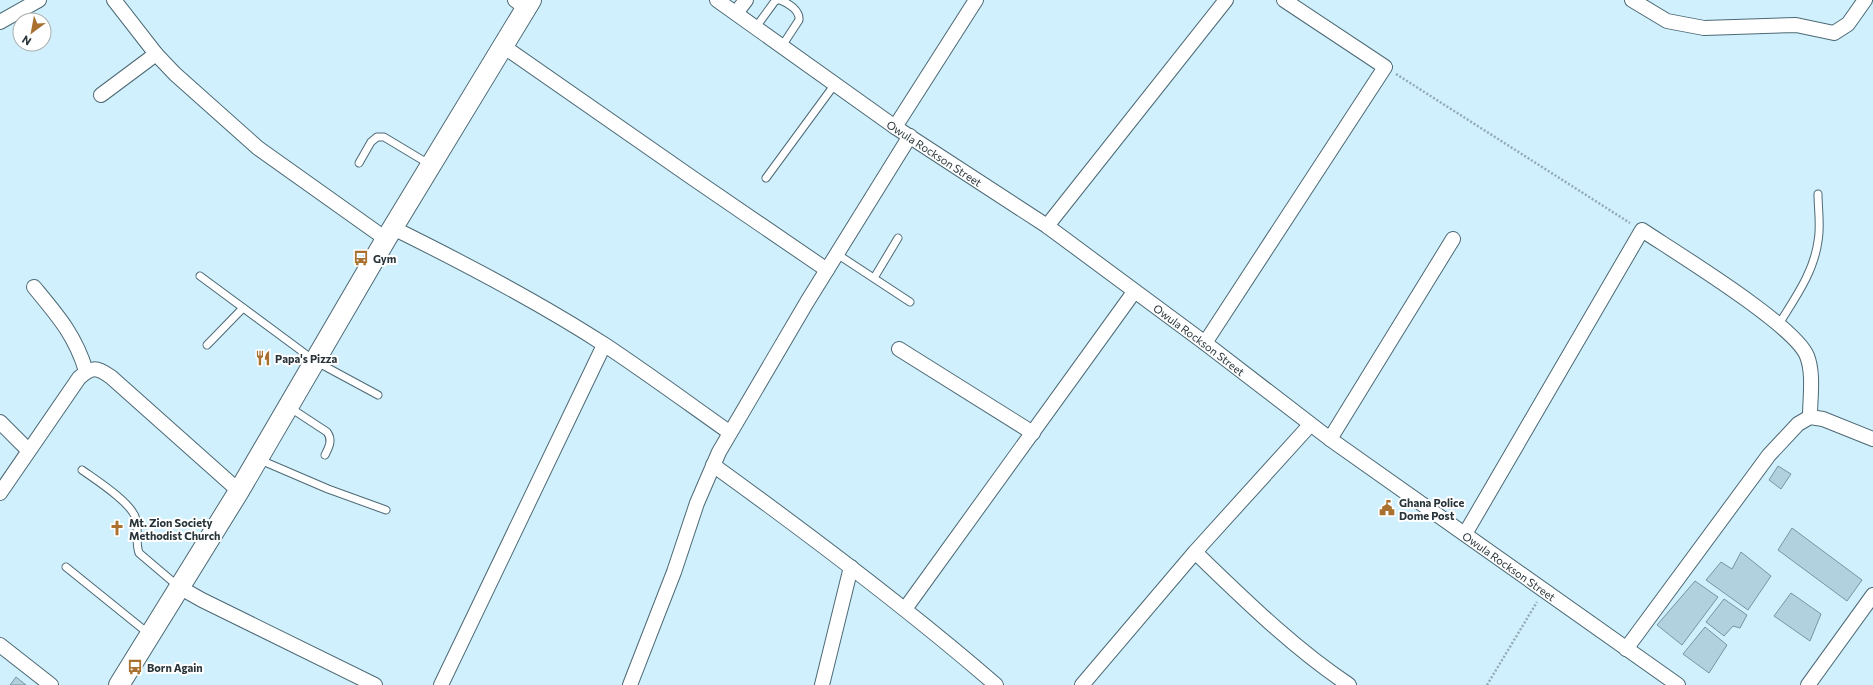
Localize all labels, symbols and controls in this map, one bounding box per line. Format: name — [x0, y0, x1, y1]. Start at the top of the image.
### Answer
north arrow — [12, 12, 52, 52]
text: N — [19, 33, 33, 49]
street label: Owula Rockson Street — [885, 117, 985, 189]
bus stop icon: Gym — [352, 249, 370, 267]
place label: Gym — [373, 252, 397, 265]
street label: Owula Rockson Street — [1151, 301, 1248, 378]
restaurant icon: Papa's Pizza — [254, 349, 272, 367]
place label: Papa's Pizza — [275, 352, 338, 365]
place label: Ghana Police Dome Post — [1399, 496, 1464, 522]
public building icon: Ghana Police Dome Post — [1378, 499, 1396, 517]
place label: Mt. Zion Society Methodist Church — [129, 516, 220, 542]
church icon: Mt. Zion Society Methodist Church — [108, 519, 126, 537]
street label: Owula Rockson Street — [1460, 529, 1559, 603]
bus stop icon: Born Again — [126, 658, 144, 676]
place label: Born Again — [147, 661, 203, 674]

